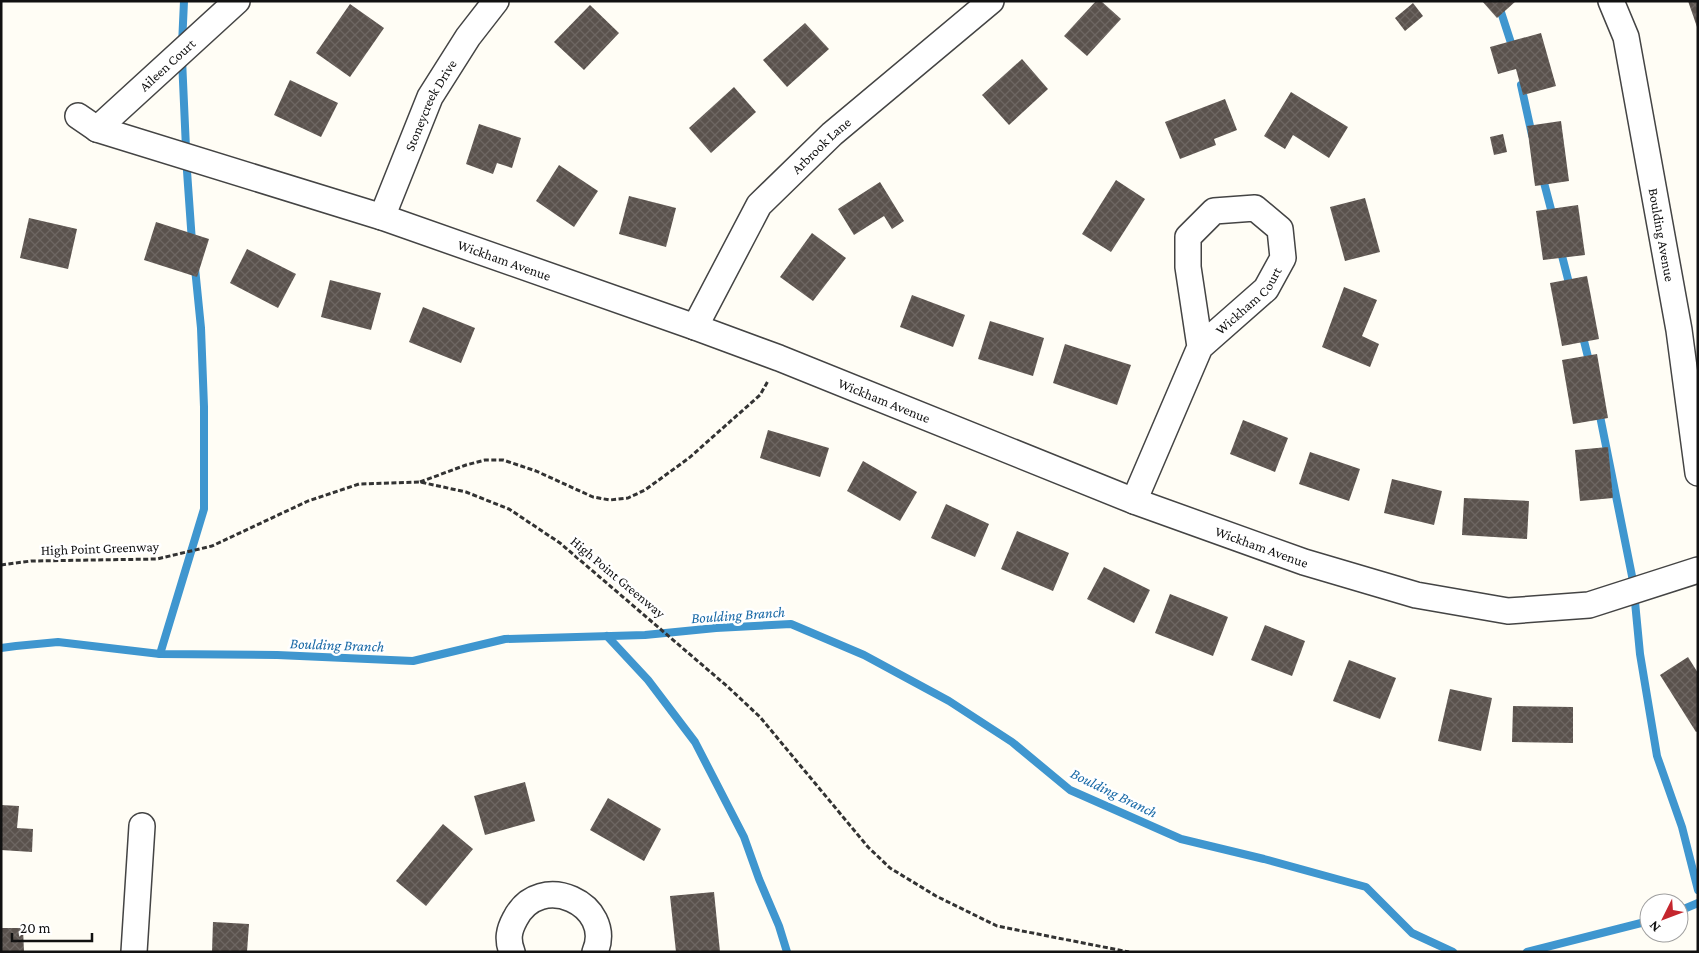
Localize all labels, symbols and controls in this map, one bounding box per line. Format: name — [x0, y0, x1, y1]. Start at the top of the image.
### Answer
street label: Aileen Court — [136, 35, 199, 94]
street label: Stoneycreek Drive — [401, 56, 460, 153]
street label: Arbrook Lane — [788, 114, 854, 177]
street label: Boulding Avenue — [1645, 187, 1678, 283]
street label: Wickham Avenue — [456, 236, 553, 284]
street label: Wickham Court — [1212, 264, 1285, 338]
street label: Wickham Avenue — [836, 375, 933, 426]
street label: Wickham Avenue — [1213, 523, 1310, 571]
street label: High Point Greenway — [568, 533, 669, 621]
street label: High Point Greenway — [41, 538, 160, 558]
water label: Boulding Branch — [690, 604, 786, 627]
water label: Boulding Branch — [290, 635, 384, 656]
water label: Boulding Branch — [1068, 765, 1160, 822]
north arrow — [1639, 893, 1689, 943]
scale bar — [12, 910, 92, 942]
text: N — [1645, 917, 1663, 936]
text: 20 m — [20, 920, 51, 936]

